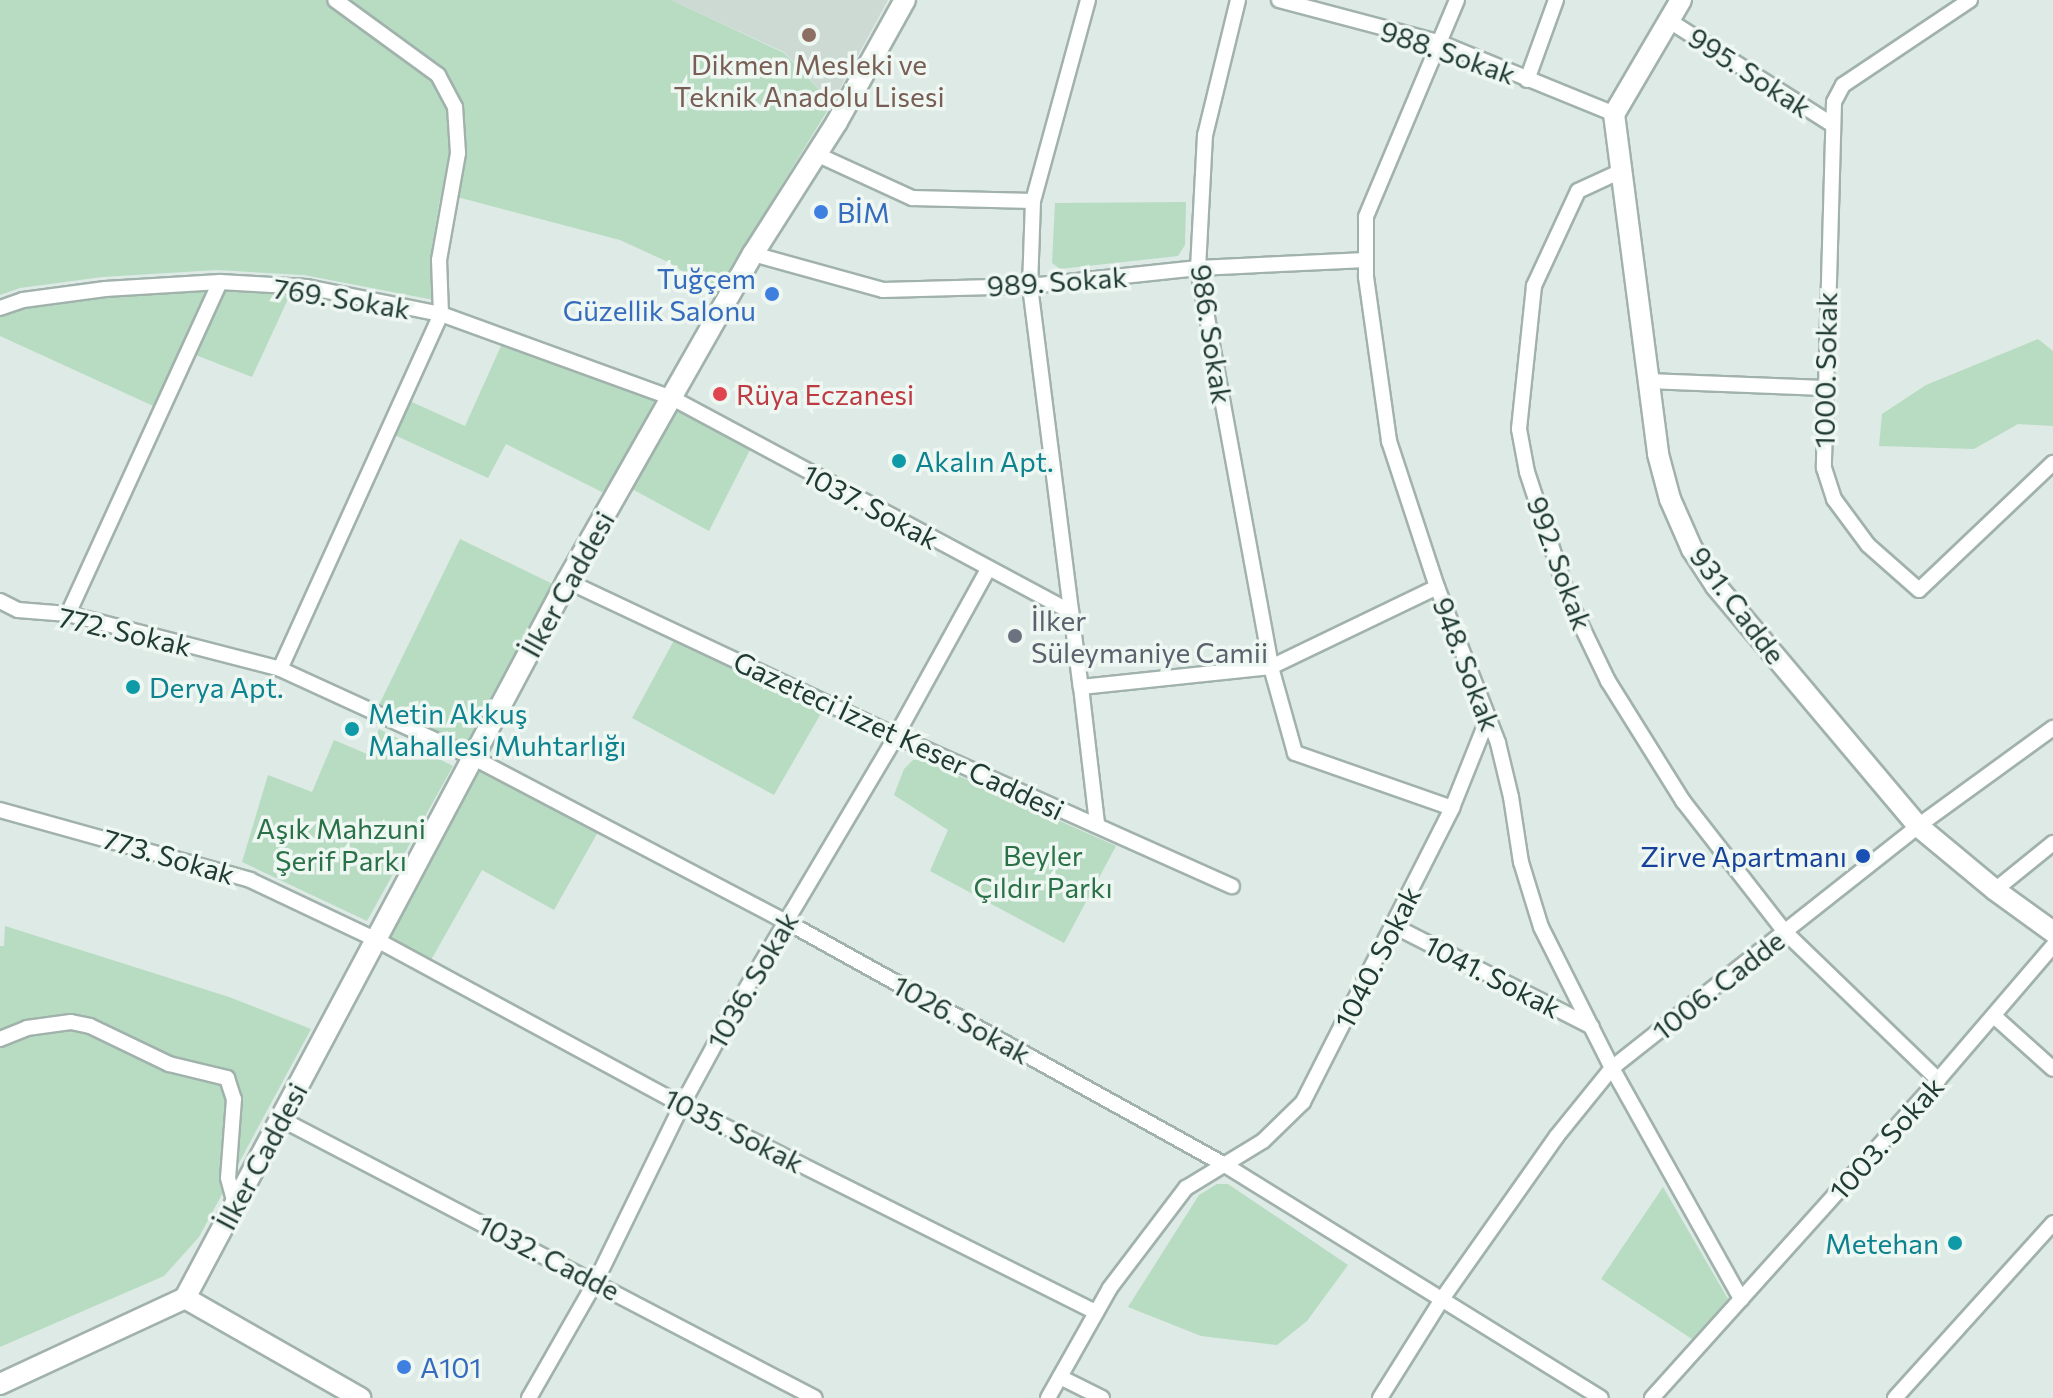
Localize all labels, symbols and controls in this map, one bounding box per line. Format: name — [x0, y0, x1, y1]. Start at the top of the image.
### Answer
street label: 988. Sokak — [1376, 13, 1520, 91]
street label: 995. Sokak — [1682, 20, 1818, 124]
marker: Dikmen Mesleki ve Teknik Anadolu Lisesi — [800, 26, 818, 44]
place label: Dikmen Mesleki ve Teknik Anadolu Lisesi — [673, 47, 945, 113]
place label: BİM — [837, 195, 890, 229]
marker: BİM — [812, 203, 830, 221]
street label: 989. Sokak — [986, 259, 1128, 303]
place label: Tuğçem Güzellik Salonu — [563, 261, 756, 327]
street label: 986. Sokak — [1184, 262, 1240, 406]
street label: 769. Sokak — [271, 271, 413, 325]
marker: Tuğçem Güzellik Salonu — [763, 285, 781, 303]
street label: 1000. Sokak — [1807, 292, 1843, 448]
place label: Rüya Eczanesi — [736, 377, 914, 411]
marker: Rüya Eczanesi — [711, 385, 729, 403]
place label: Akalın Apt. — [915, 444, 1054, 478]
marker: Akalın Apt. — [890, 452, 908, 470]
street label: 1037. Sokak — [797, 456, 945, 556]
street label: 992. Sokak — [1520, 492, 1600, 634]
street label: İlker Caddesi — [513, 505, 621, 663]
street label: 931. Cadde — [1683, 540, 1793, 670]
street label: 948. Sokak — [1426, 592, 1508, 736]
street label: 772. Sokak — [55, 599, 195, 663]
place label: İlker Süleymaniye Camii — [1031, 603, 1268, 669]
marker: İlker Süleymaniye Camii — [1006, 627, 1024, 645]
street label: Gazeteci İzzet Keser Caddesi — [729, 644, 1069, 826]
place label: Derya Apt. — [149, 670, 284, 704]
marker: Derya Apt. — [124, 678, 142, 696]
place label: Metin Akkuş Mahallesi Muhtarlığı — [368, 696, 627, 762]
marker: Metin Akkuş Mahallesi Muhtarlığı — [343, 720, 361, 738]
park label: Aşık Mahzuni Şerif Parkı — [256, 811, 426, 877]
street label: 773. Sokak — [99, 821, 239, 891]
park label: Beyler Çıldır Parkı — [973, 838, 1113, 904]
place label: Zirve Apartmanı — [1640, 839, 1847, 873]
marker: Zirve Apartmanı — [1854, 847, 1872, 865]
street label: 1040. Sokak — [1327, 880, 1427, 1034]
street label: 1036. Sokak — [699, 905, 805, 1055]
street label: 1006. Cadde — [1645, 923, 1791, 1047]
street label: 1041. Sokak — [1419, 927, 1567, 1025]
street label: 1026. Sokak — [887, 967, 1037, 1071]
street label: 1003. Sokak — [1822, 1070, 1950, 1206]
street label: İlker Caddesi — [208, 1077, 314, 1235]
street label: 1035. Sokak — [659, 1081, 809, 1179]
street label: 1032. Cadde — [473, 1207, 625, 1307]
place label: Metehan — [1825, 1226, 1939, 1260]
marker: Metehan — [1946, 1234, 1964, 1252]
place label: A101 — [420, 1350, 482, 1384]
marker: A101 — [395, 1358, 413, 1376]

